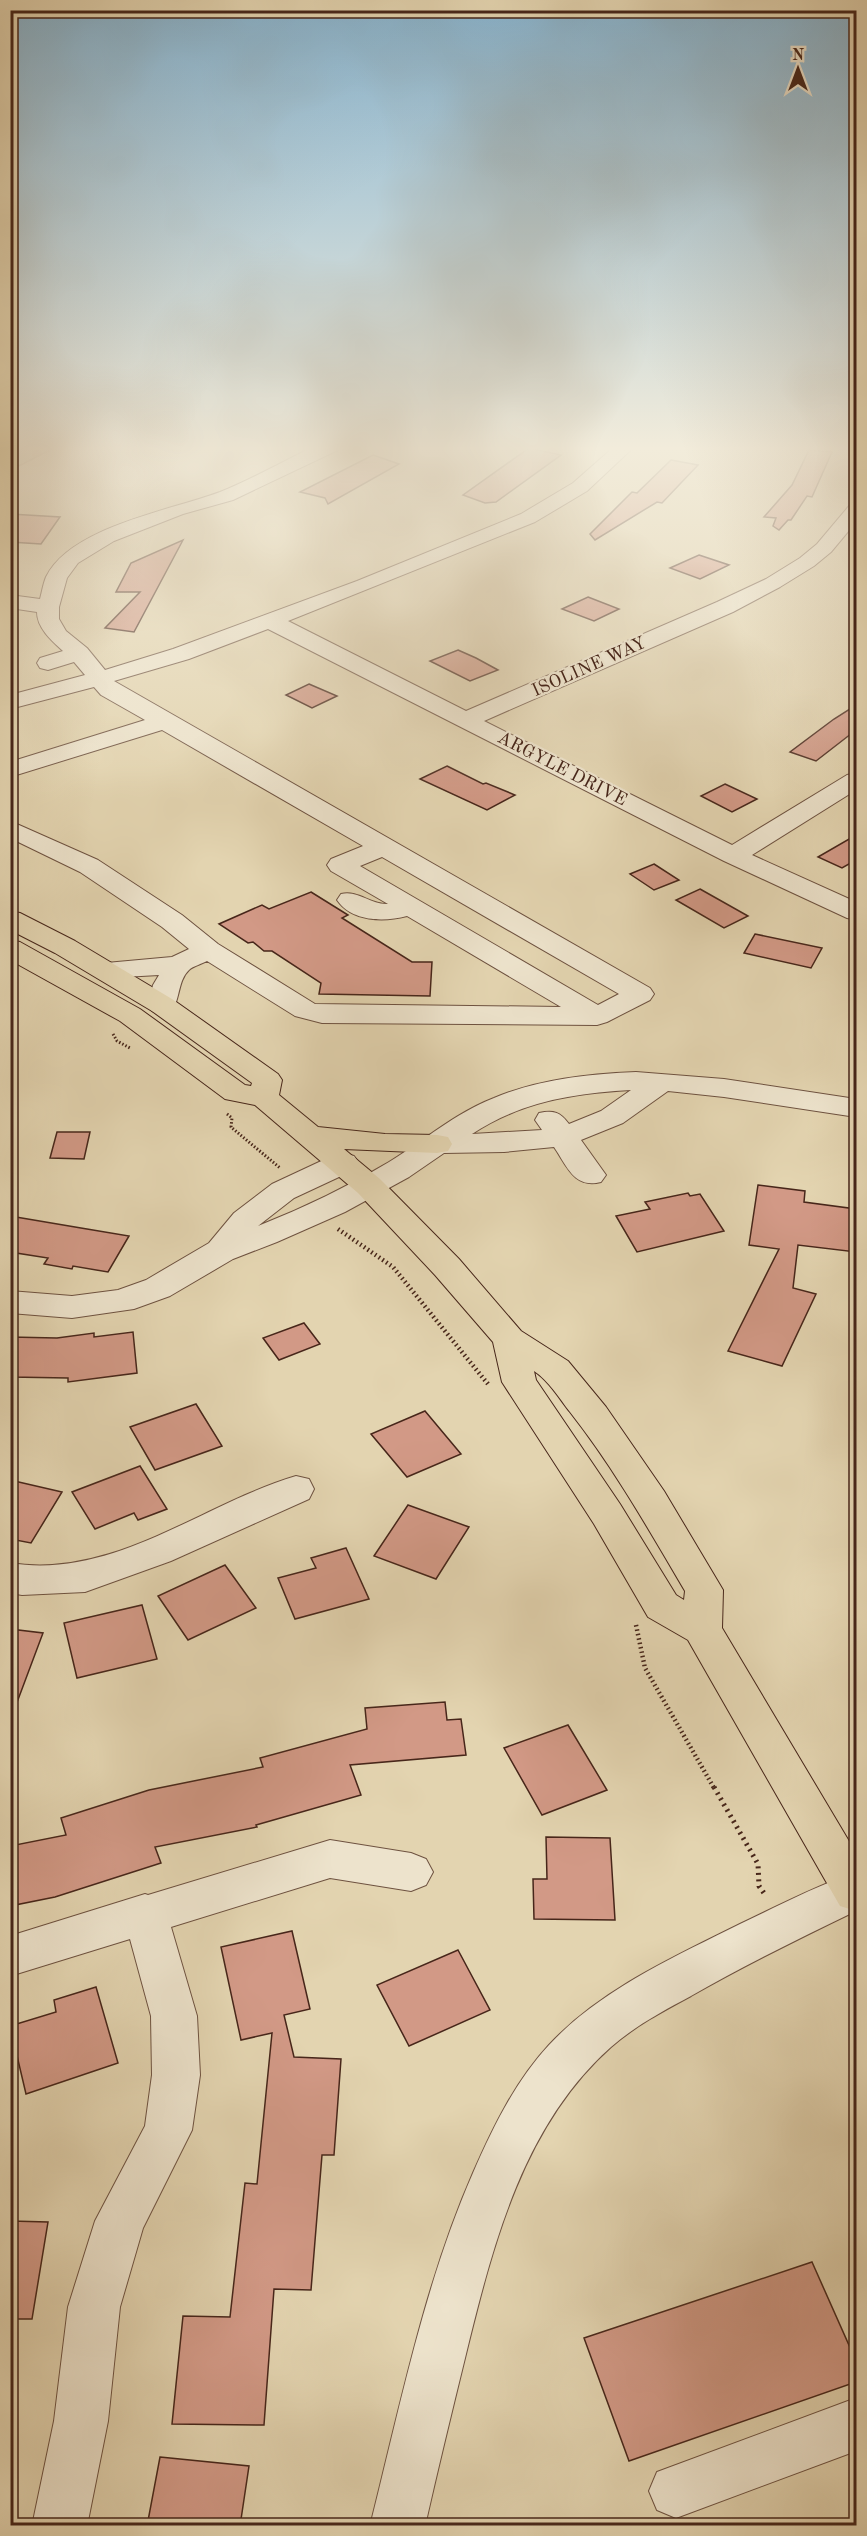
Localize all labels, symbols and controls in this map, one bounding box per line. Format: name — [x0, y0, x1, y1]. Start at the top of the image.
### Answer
north arrow — [768, 39, 828, 99]
text: N — [792, 48, 805, 64]
street label: ISOLINE WAY — [529, 634, 649, 700]
street label: ARGYLE DRIVE — [494, 729, 630, 809]

